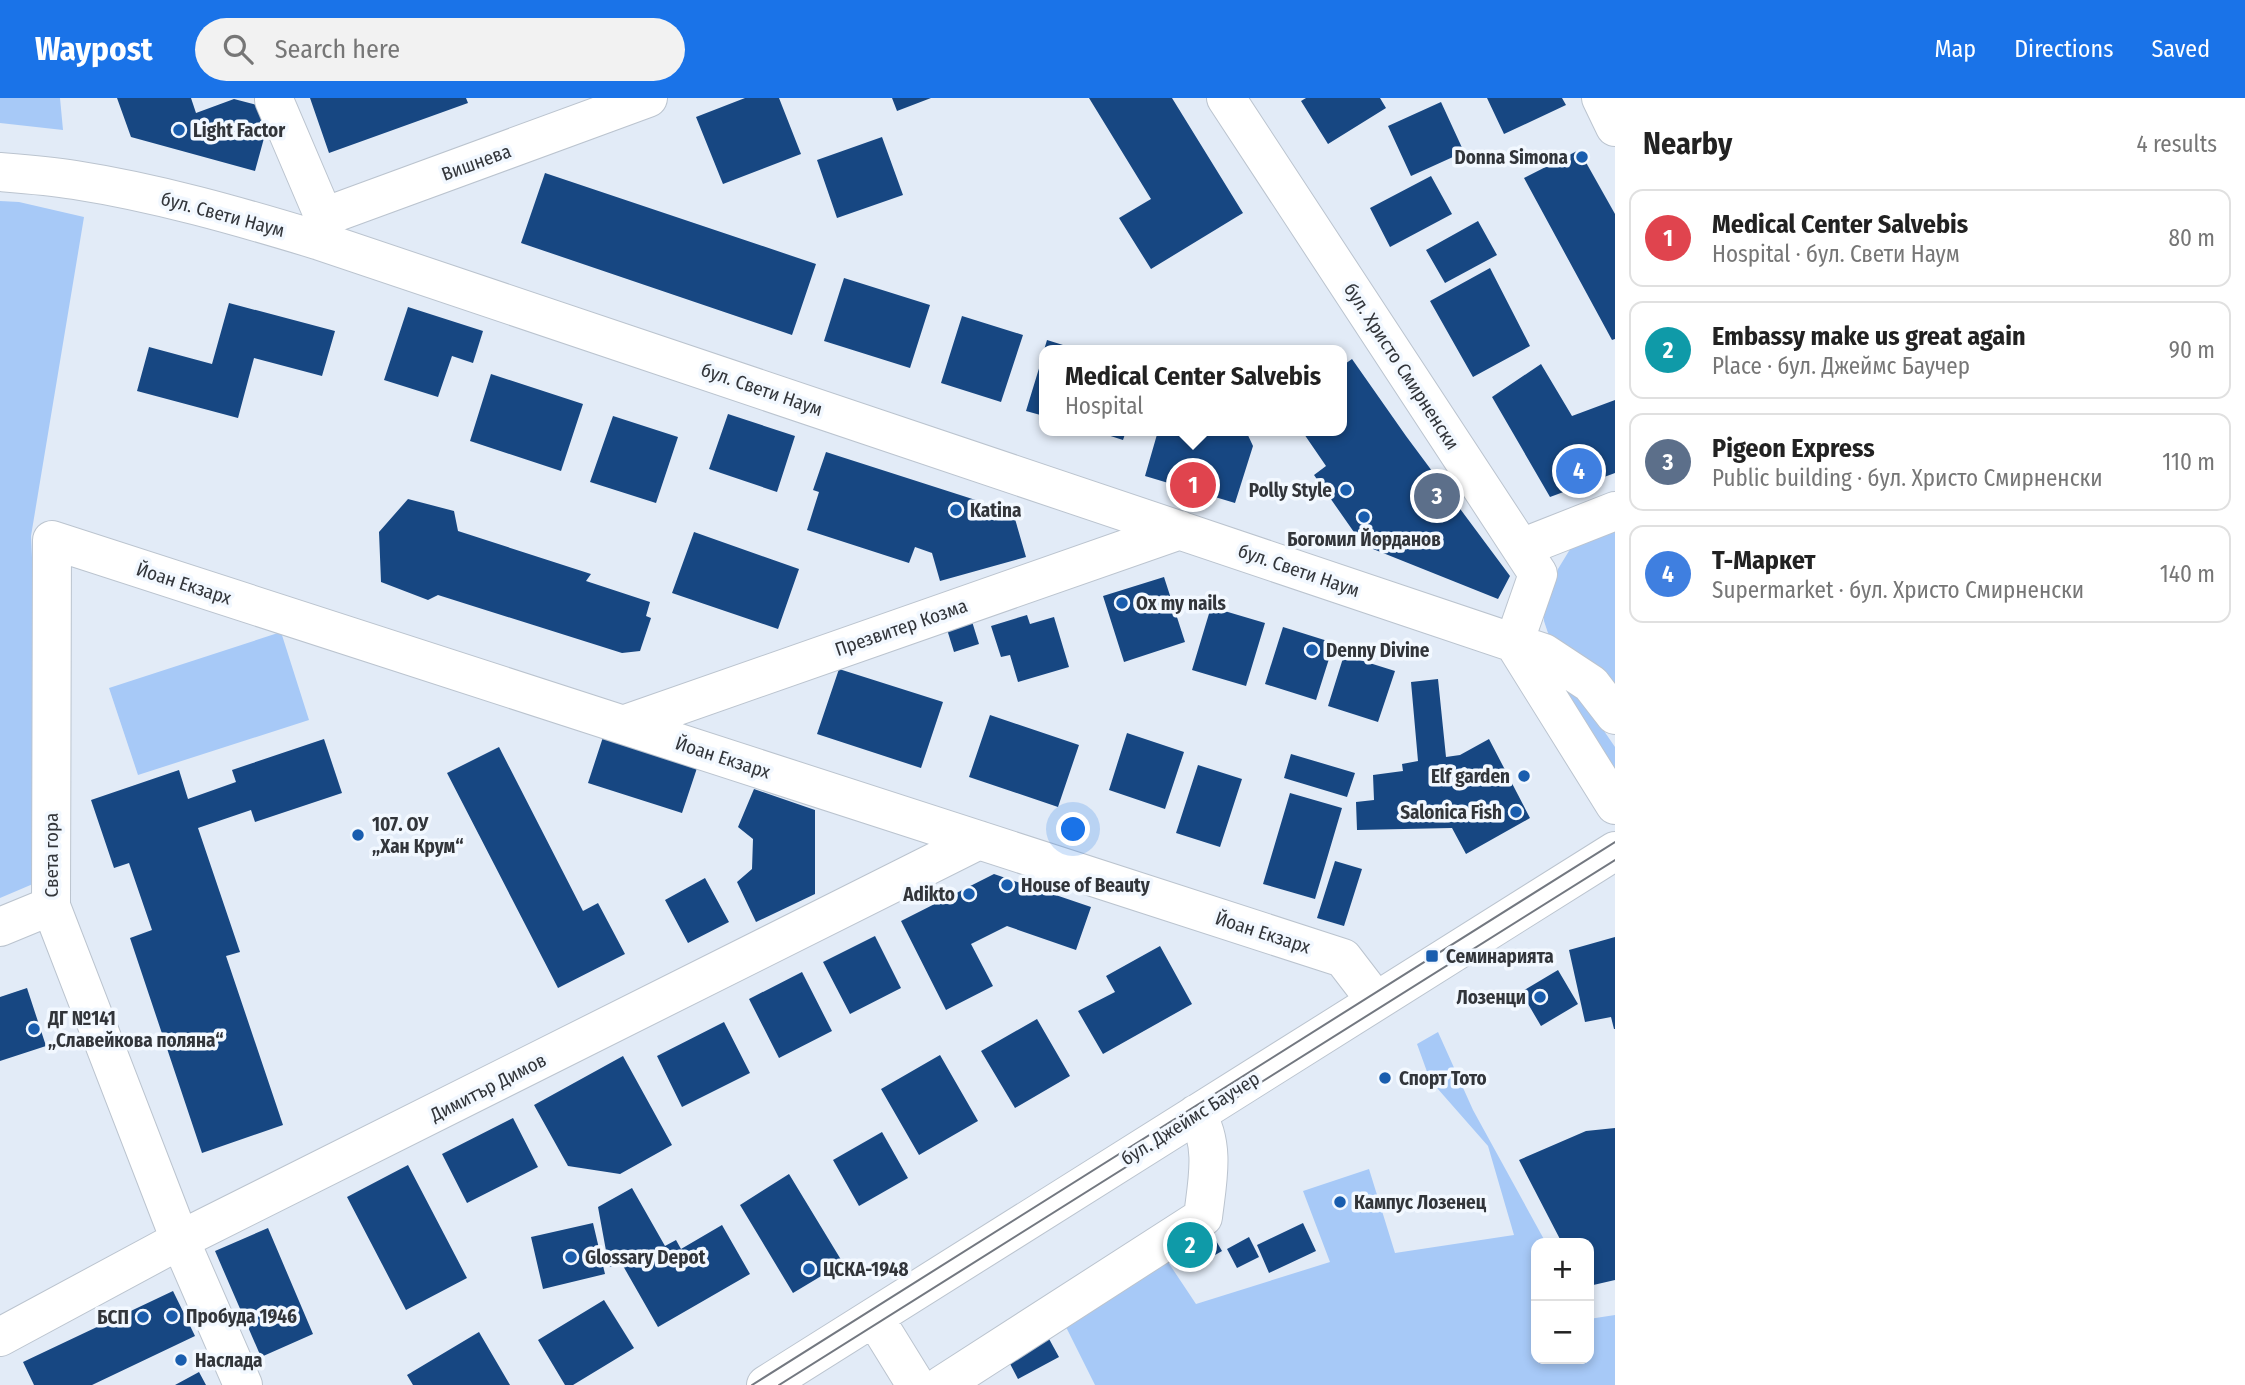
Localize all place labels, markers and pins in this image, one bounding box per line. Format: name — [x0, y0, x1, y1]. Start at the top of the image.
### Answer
place label: Light Factor — [193, 119, 286, 142]
marker: Light Factor — [171, 122, 187, 138]
place label: Donna Simona — [1454, 146, 1568, 169]
marker: Donna Simona — [1574, 149, 1590, 165]
pin: 4 — [1556, 445, 1602, 497]
pin: 1 — [1170, 459, 1216, 511]
pin: 3 — [1414, 470, 1460, 522]
place label: Polly Style — [1249, 479, 1332, 502]
marker: Polly Style — [1338, 482, 1354, 498]
place label: Katina — [970, 499, 1021, 522]
marker: Katina — [948, 502, 964, 518]
marker: Богомил Йорданов — [1356, 509, 1372, 525]
place label: Богомил Йорданов — [1287, 527, 1441, 551]
place label: Ox my nails — [1136, 592, 1227, 615]
marker: Ox my nails — [1114, 595, 1130, 611]
place label: Denny Divine — [1326, 639, 1430, 662]
marker: Denny Divine — [1304, 642, 1320, 658]
place label: Elf garden — [1431, 765, 1510, 788]
marker: Elf garden — [1516, 768, 1532, 784]
place label: Salonica Fish — [1400, 801, 1502, 824]
marker: Salonica Fish — [1508, 804, 1524, 820]
place label: 107. ОУ „Хан Крум“ — [372, 813, 464, 858]
marker: 107. ОУ „Хан Крум“ — [350, 827, 366, 843]
place label: House of Beauty — [1021, 874, 1151, 897]
marker: House of Beauty — [999, 877, 1015, 893]
place label: Adikto — [902, 883, 955, 906]
marker: Adikto — [961, 886, 977, 902]
place label: Семинарията — [1446, 945, 1554, 968]
marker: Семинарията — [1424, 948, 1440, 964]
place label: Лозенци — [1456, 986, 1526, 1009]
marker: Лозенци — [1532, 989, 1548, 1005]
place label: ДГ №141 „Славейкова поляна“ — [47, 1007, 224, 1052]
marker: ДГ №141 „Славейкова поляна“ — [26, 1021, 42, 1037]
place label: Спорт Тото — [1399, 1067, 1487, 1090]
marker: Спорт Тото — [1377, 1070, 1393, 1086]
place label: Кампус Лозенец — [1354, 1191, 1487, 1214]
marker: Кампус Лозенец — [1332, 1194, 1348, 1210]
pin: 2 — [1167, 1219, 1213, 1271]
place label: Glossary Depot — [585, 1246, 706, 1269]
marker: Glossary Depot — [563, 1249, 579, 1265]
place label: ЦСКА-1948 — [823, 1258, 909, 1281]
marker: ЦСКА-1948 — [801, 1261, 817, 1277]
place label: Пробуда 1946 — [186, 1305, 297, 1328]
place label: БСП — [97, 1306, 129, 1329]
marker: Пробуда 1946 — [164, 1308, 180, 1324]
marker: БСП — [135, 1309, 151, 1325]
place label: Наслада — [195, 1349, 262, 1372]
marker: Наслада — [173, 1352, 189, 1368]

